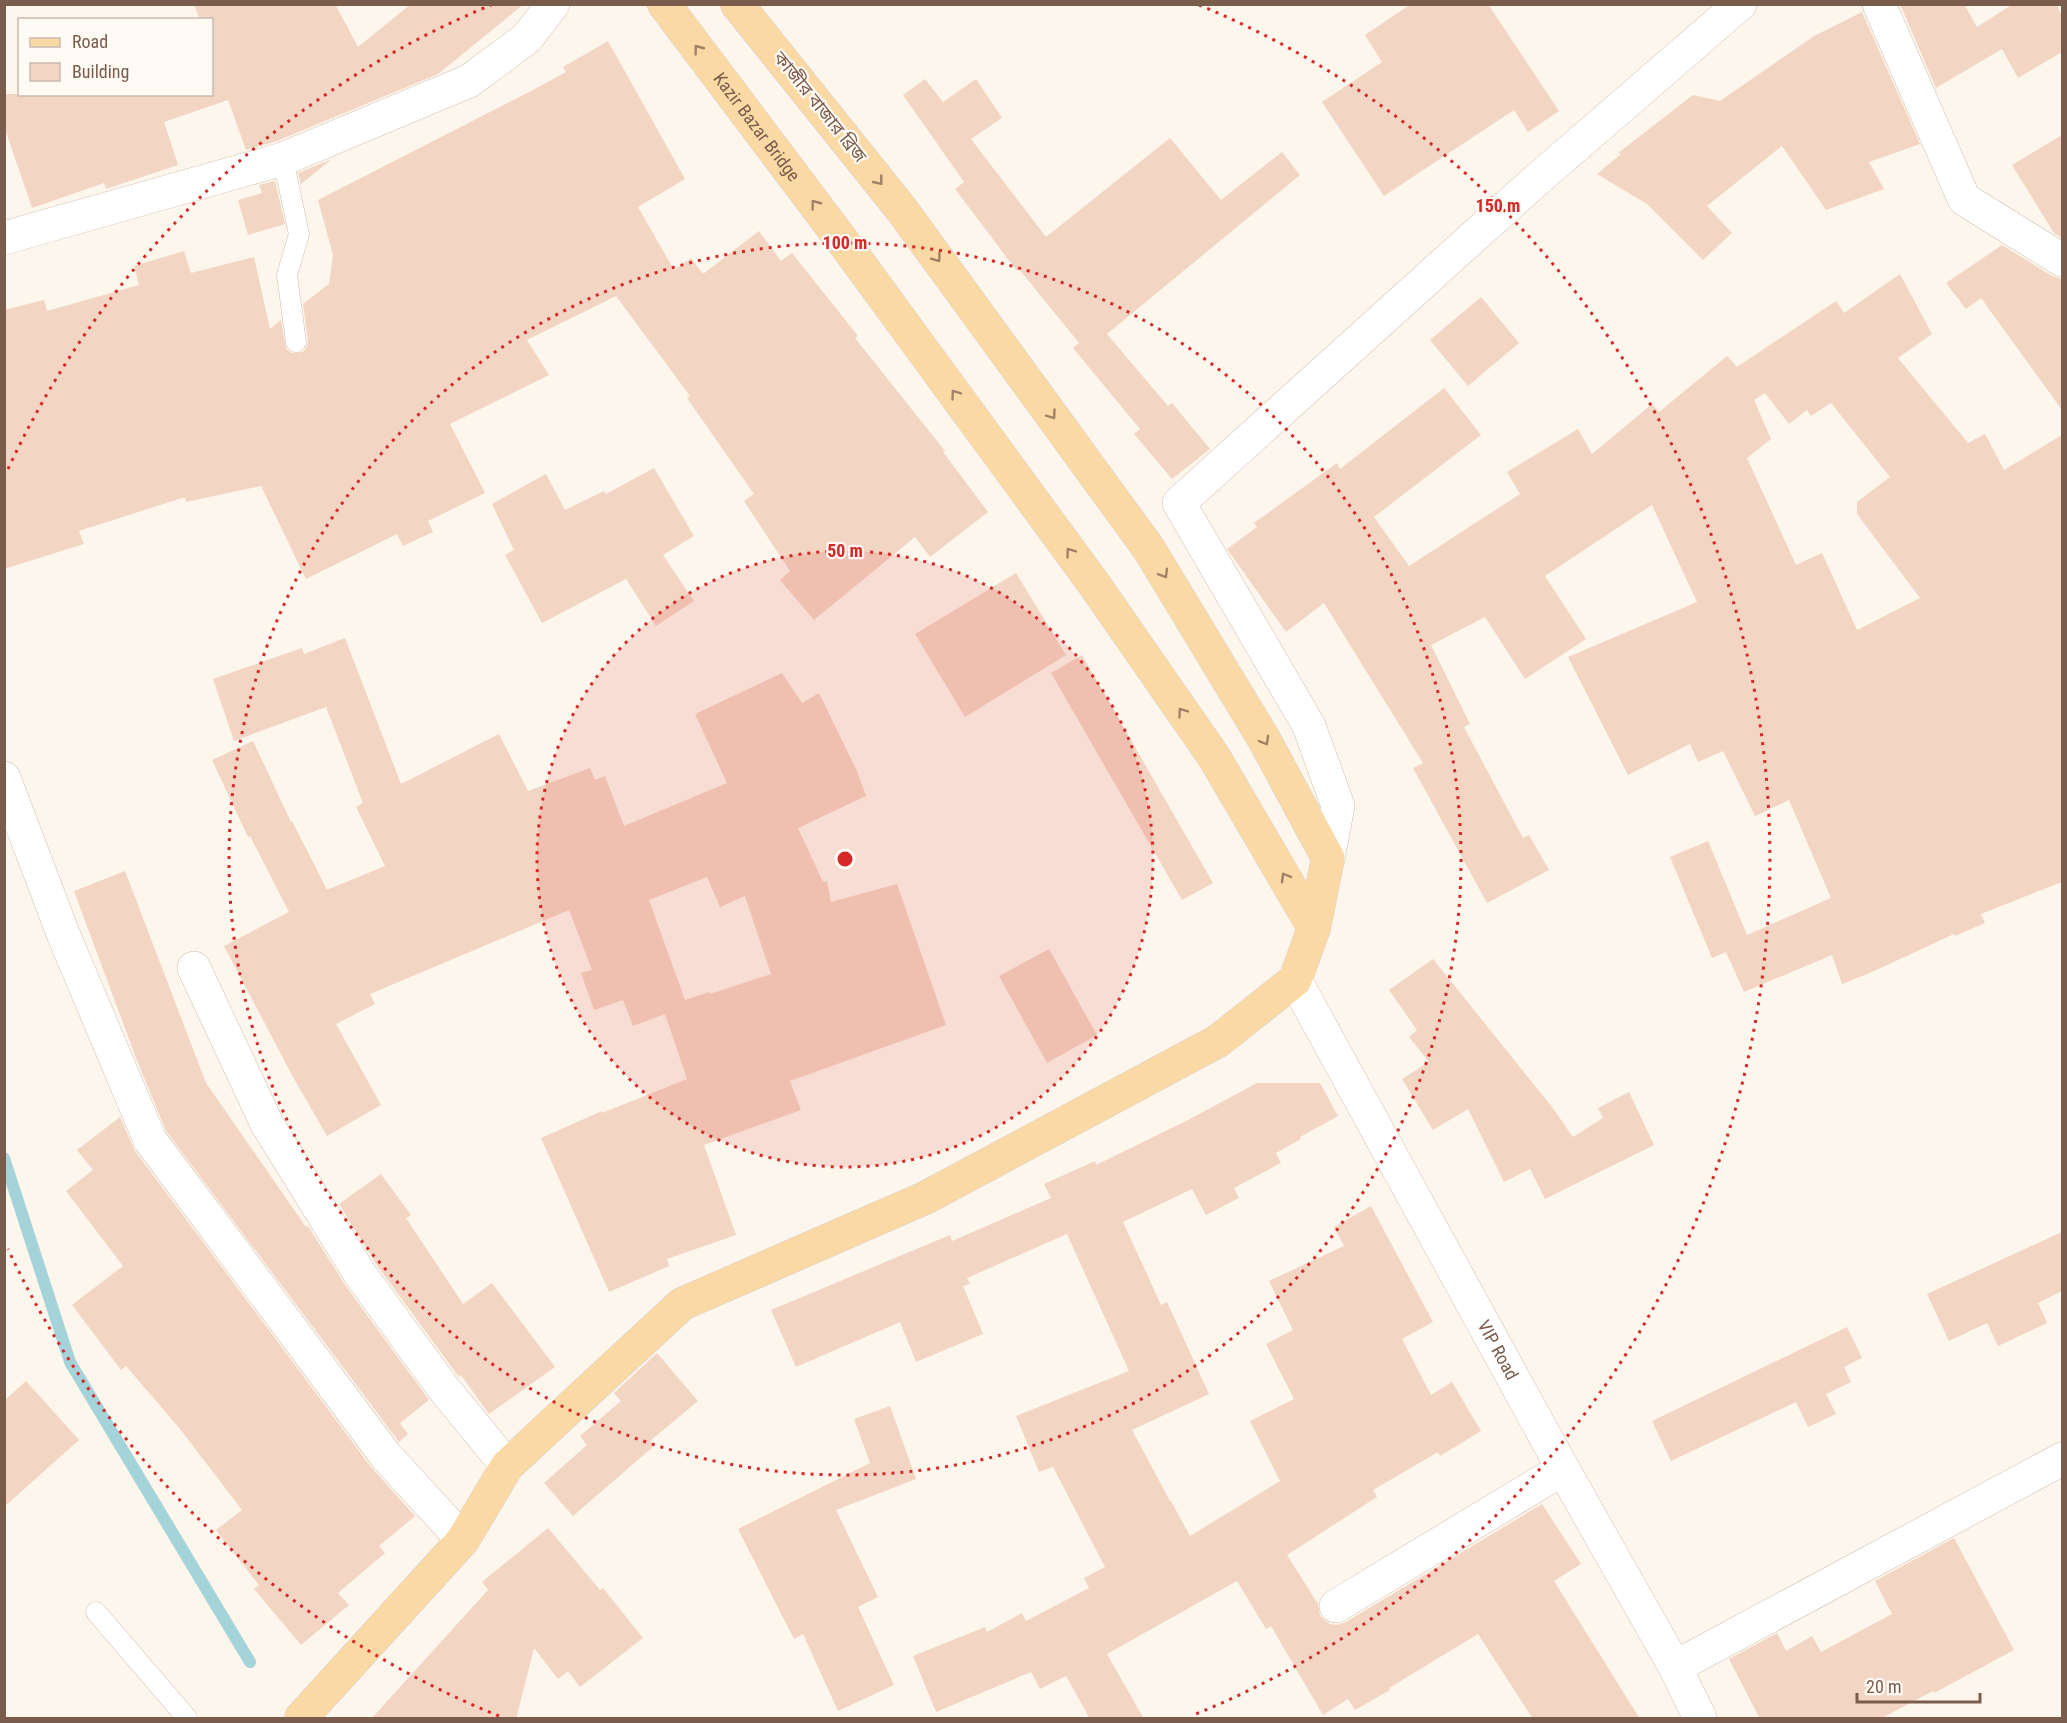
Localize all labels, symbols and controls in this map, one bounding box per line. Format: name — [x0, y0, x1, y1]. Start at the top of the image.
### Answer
legend — [18, 18, 213, 96]
text: Road — [72, 31, 108, 52]
one-way arrow — [694, 45, 705, 56]
street label: কাজীর বাজার ব্রিজ — [769, 46, 872, 167]
text: Building — [72, 61, 129, 82]
street label: Kazir Bazar Bridge — [709, 68, 805, 185]
one-way arrow — [872, 174, 883, 185]
text: 150 m — [1476, 195, 1520, 216]
one-way arrow — [812, 200, 823, 211]
text: 100 m — [823, 232, 867, 253]
one-way arrow — [930, 251, 941, 262]
one-way arrow — [951, 390, 962, 401]
one-way arrow — [1044, 409, 1055, 420]
text: 50 m — [827, 540, 863, 561]
one-way arrow — [1067, 547, 1078, 558]
one-way arrow — [1157, 568, 1169, 578]
one-way arrow — [1178, 707, 1189, 718]
one-way arrow — [1258, 735, 1269, 745]
centre of rings — [835, 849, 855, 869]
one-way arrow — [1281, 873, 1293, 883]
street label: VIP Road — [1473, 1316, 1523, 1383]
scale bar — [1857, 1666, 1980, 1704]
text: 20 m — [1866, 1676, 1901, 1697]

